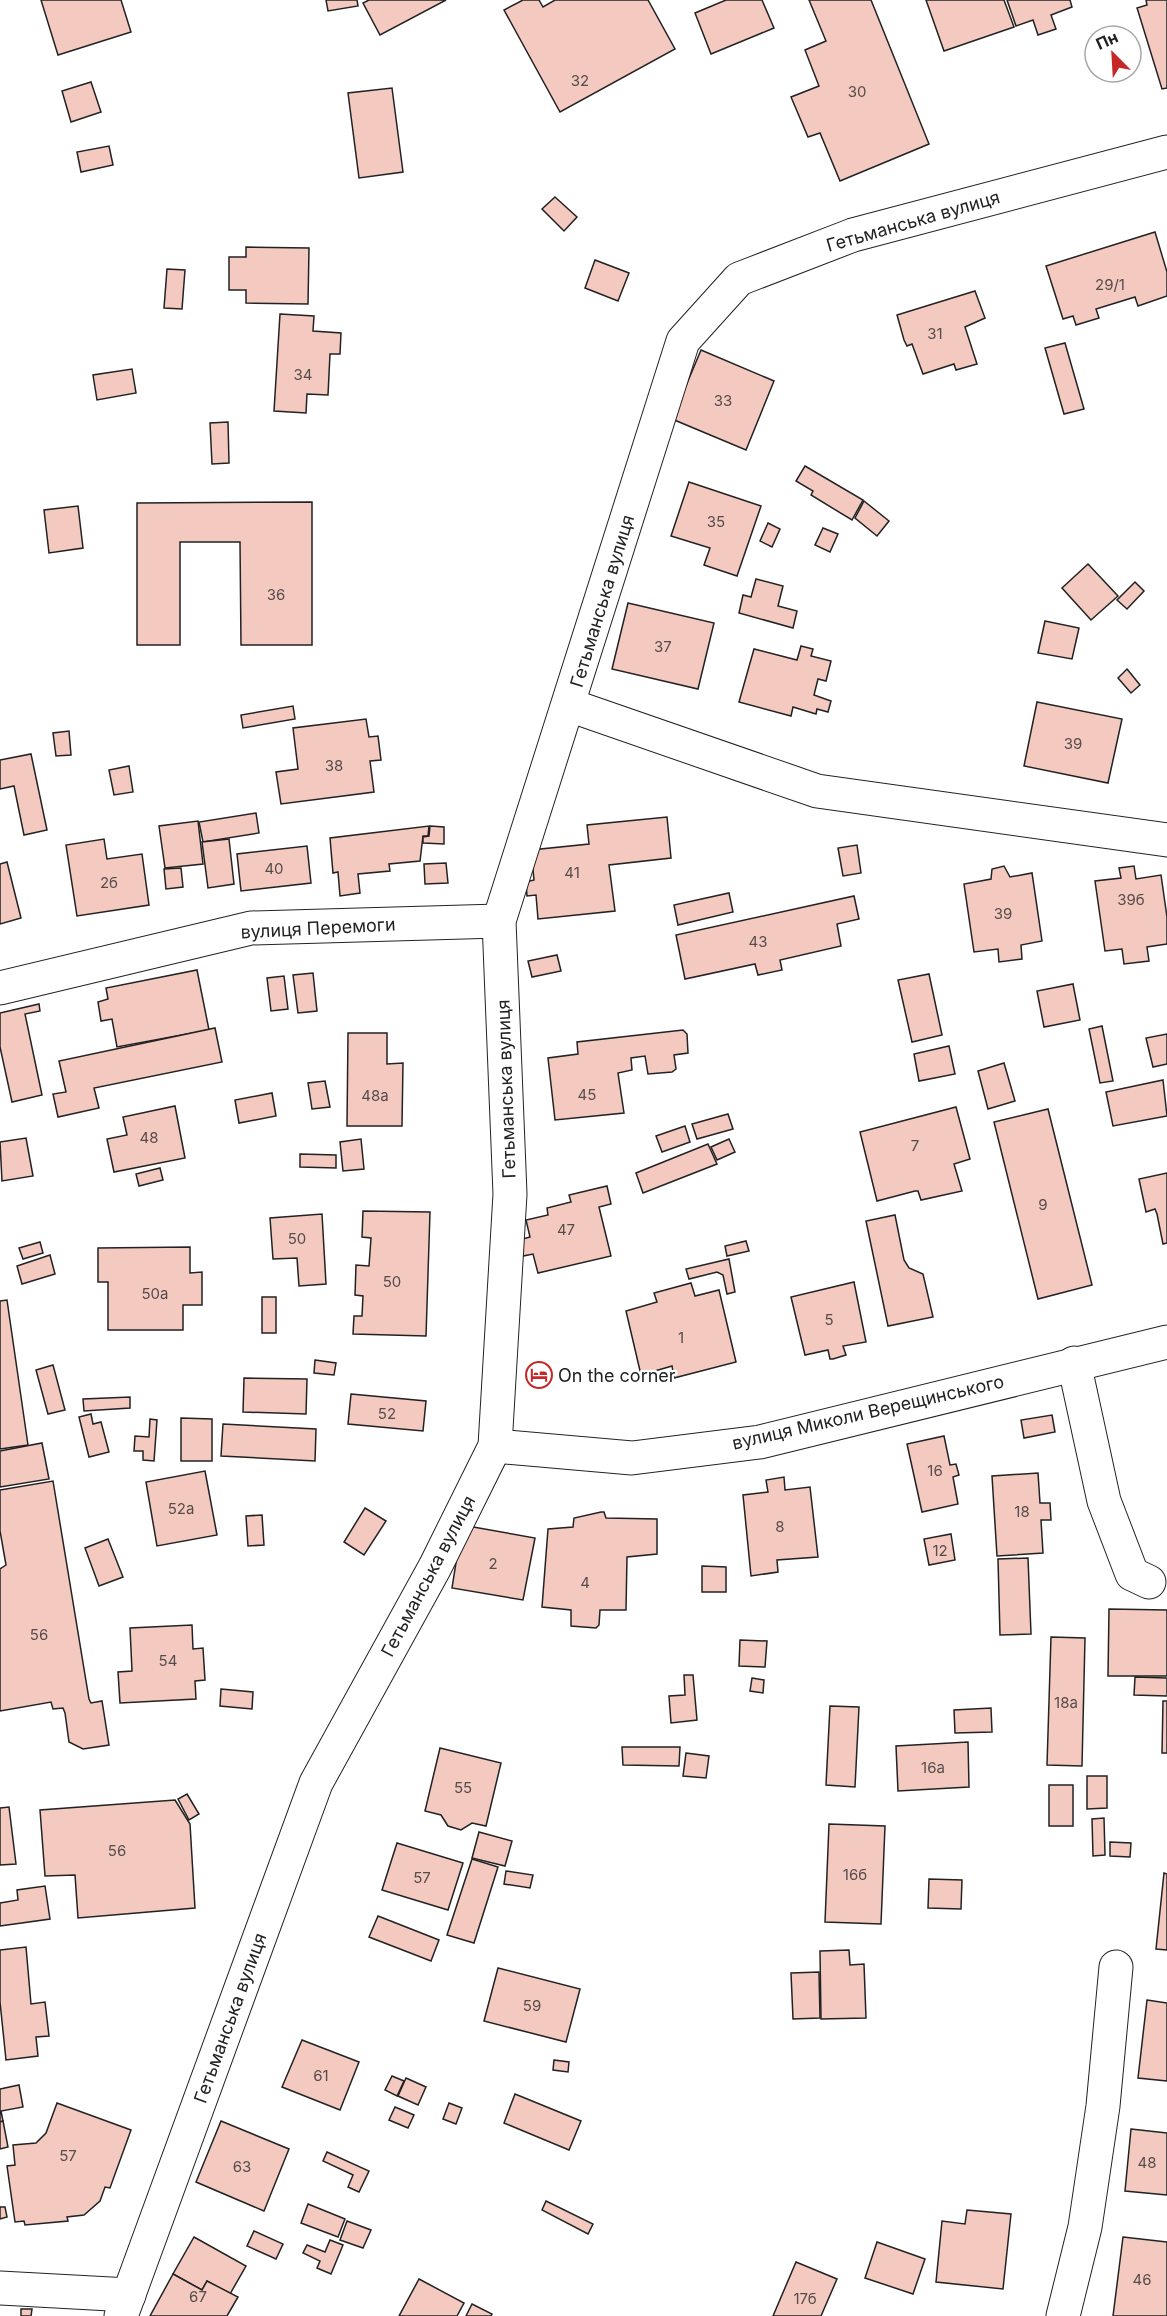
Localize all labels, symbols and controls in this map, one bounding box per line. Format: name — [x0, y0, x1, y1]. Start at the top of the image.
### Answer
north arrow — [1083, 24, 1143, 84]
text: Пн — [1093, 27, 1121, 54]
house number: 32 — [571, 71, 589, 90]
house number: 30 — [848, 82, 866, 101]
street label: Гетьманська вулиця — [824, 186, 1002, 256]
house number: 29/1 — [1095, 275, 1125, 294]
house number: 31 — [927, 324, 943, 343]
house number: 34 — [294, 365, 312, 384]
house number: 33 — [714, 391, 732, 410]
street label: Гетьманська вулиця — [566, 512, 638, 690]
house number: 35 — [707, 512, 725, 531]
house number: 36 — [267, 585, 285, 604]
house number: 37 — [654, 637, 672, 656]
house number: 39 — [1064, 734, 1082, 753]
house number: 38 — [325, 756, 343, 775]
house number: 40 — [264, 859, 284, 878]
house number: 41 — [564, 863, 580, 882]
house number: 2б — [100, 873, 118, 892]
house number: 39б — [1117, 890, 1145, 909]
house number: 39 — [994, 904, 1012, 923]
street label: вулиця Перемоги — [240, 913, 396, 943]
house number: 43 — [749, 932, 767, 951]
street label: Гетьманська вулиця — [492, 999, 520, 1179]
house number: 45 — [578, 1085, 596, 1104]
house number: 48а — [361, 1086, 389, 1105]
house number: 48 — [140, 1128, 158, 1147]
house number: 7 — [911, 1136, 919, 1155]
house number: 9 — [1038, 1195, 1048, 1214]
house number: 47 — [557, 1220, 575, 1239]
house number: 50 — [288, 1229, 306, 1248]
house number: 50 — [383, 1272, 401, 1291]
house number: 50а — [141, 1284, 169, 1303]
house number: 5 — [824, 1310, 834, 1329]
house number: 1 — [678, 1328, 684, 1347]
hotel icon: On the corner — [524, 1360, 554, 1390]
place label: On the corner — [558, 1365, 676, 1386]
street label: вулиця Миколи Верещинського — [730, 1370, 1006, 1454]
house number: 52 — [378, 1404, 396, 1423]
house number: 16 — [927, 1461, 943, 1480]
street label: Гетьманська вулиця — [377, 1492, 479, 1660]
house number: 52а — [168, 1499, 194, 1518]
house number: 18 — [1014, 1502, 1030, 1521]
house number: 8 — [775, 1517, 785, 1536]
house number: 12 — [932, 1541, 948, 1560]
house number: 2 — [488, 1554, 498, 1573]
house number: 4 — [580, 1573, 590, 1592]
house number: 56 — [30, 1625, 48, 1644]
house number: 54 — [159, 1651, 177, 1670]
house number: 18а — [1054, 1693, 1078, 1712]
house number: 16а — [921, 1758, 945, 1777]
house number: 55 — [454, 1778, 472, 1797]
house number: 56 — [108, 1841, 126, 1860]
house number: 16б — [843, 1865, 867, 1884]
house number: 57 — [413, 1868, 431, 1887]
street label: Гетьманська вулиця — [189, 1930, 271, 2106]
house number: 59 — [523, 1996, 541, 2015]
house number: 61 — [313, 2066, 329, 2085]
house number: 57 — [59, 2146, 77, 2165]
house number: 48 — [1138, 2153, 1156, 2172]
house number: 63 — [233, 2157, 251, 2176]
house number: 46 — [1133, 2270, 1152, 2289]
house number: 67 — [189, 2287, 207, 2306]
house number: 17б — [793, 2289, 817, 2308]

